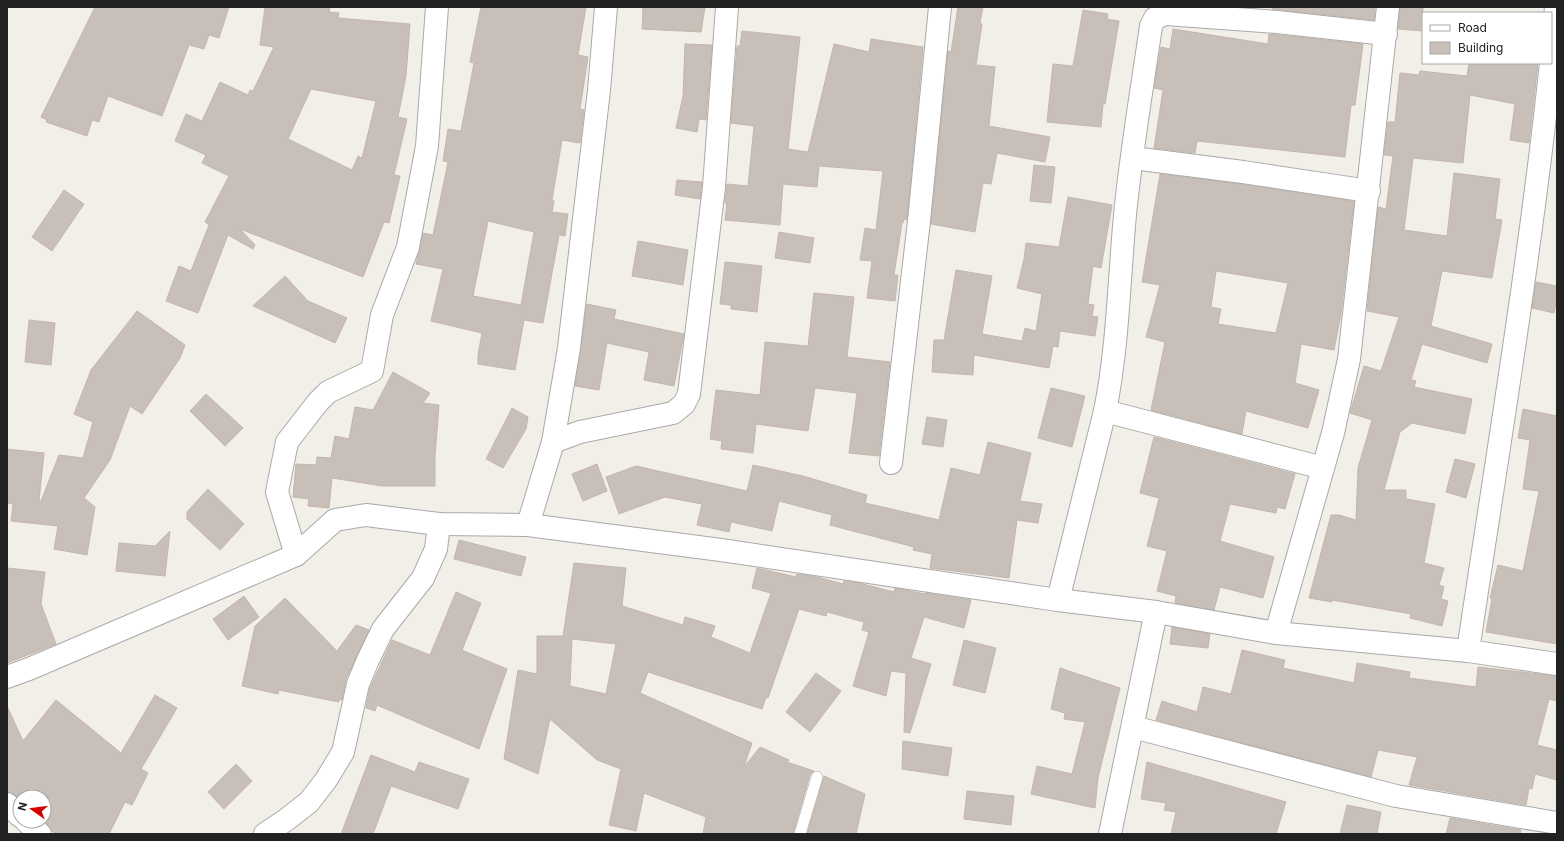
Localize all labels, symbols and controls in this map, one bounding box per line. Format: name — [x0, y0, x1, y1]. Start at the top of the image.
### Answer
legend — [1422, 12, 1552, 64]
text: Road — [1458, 20, 1487, 35]
text: Building — [1458, 40, 1503, 55]
north arrow — [12, 789, 52, 829]
text: N — [14, 801, 30, 812]

